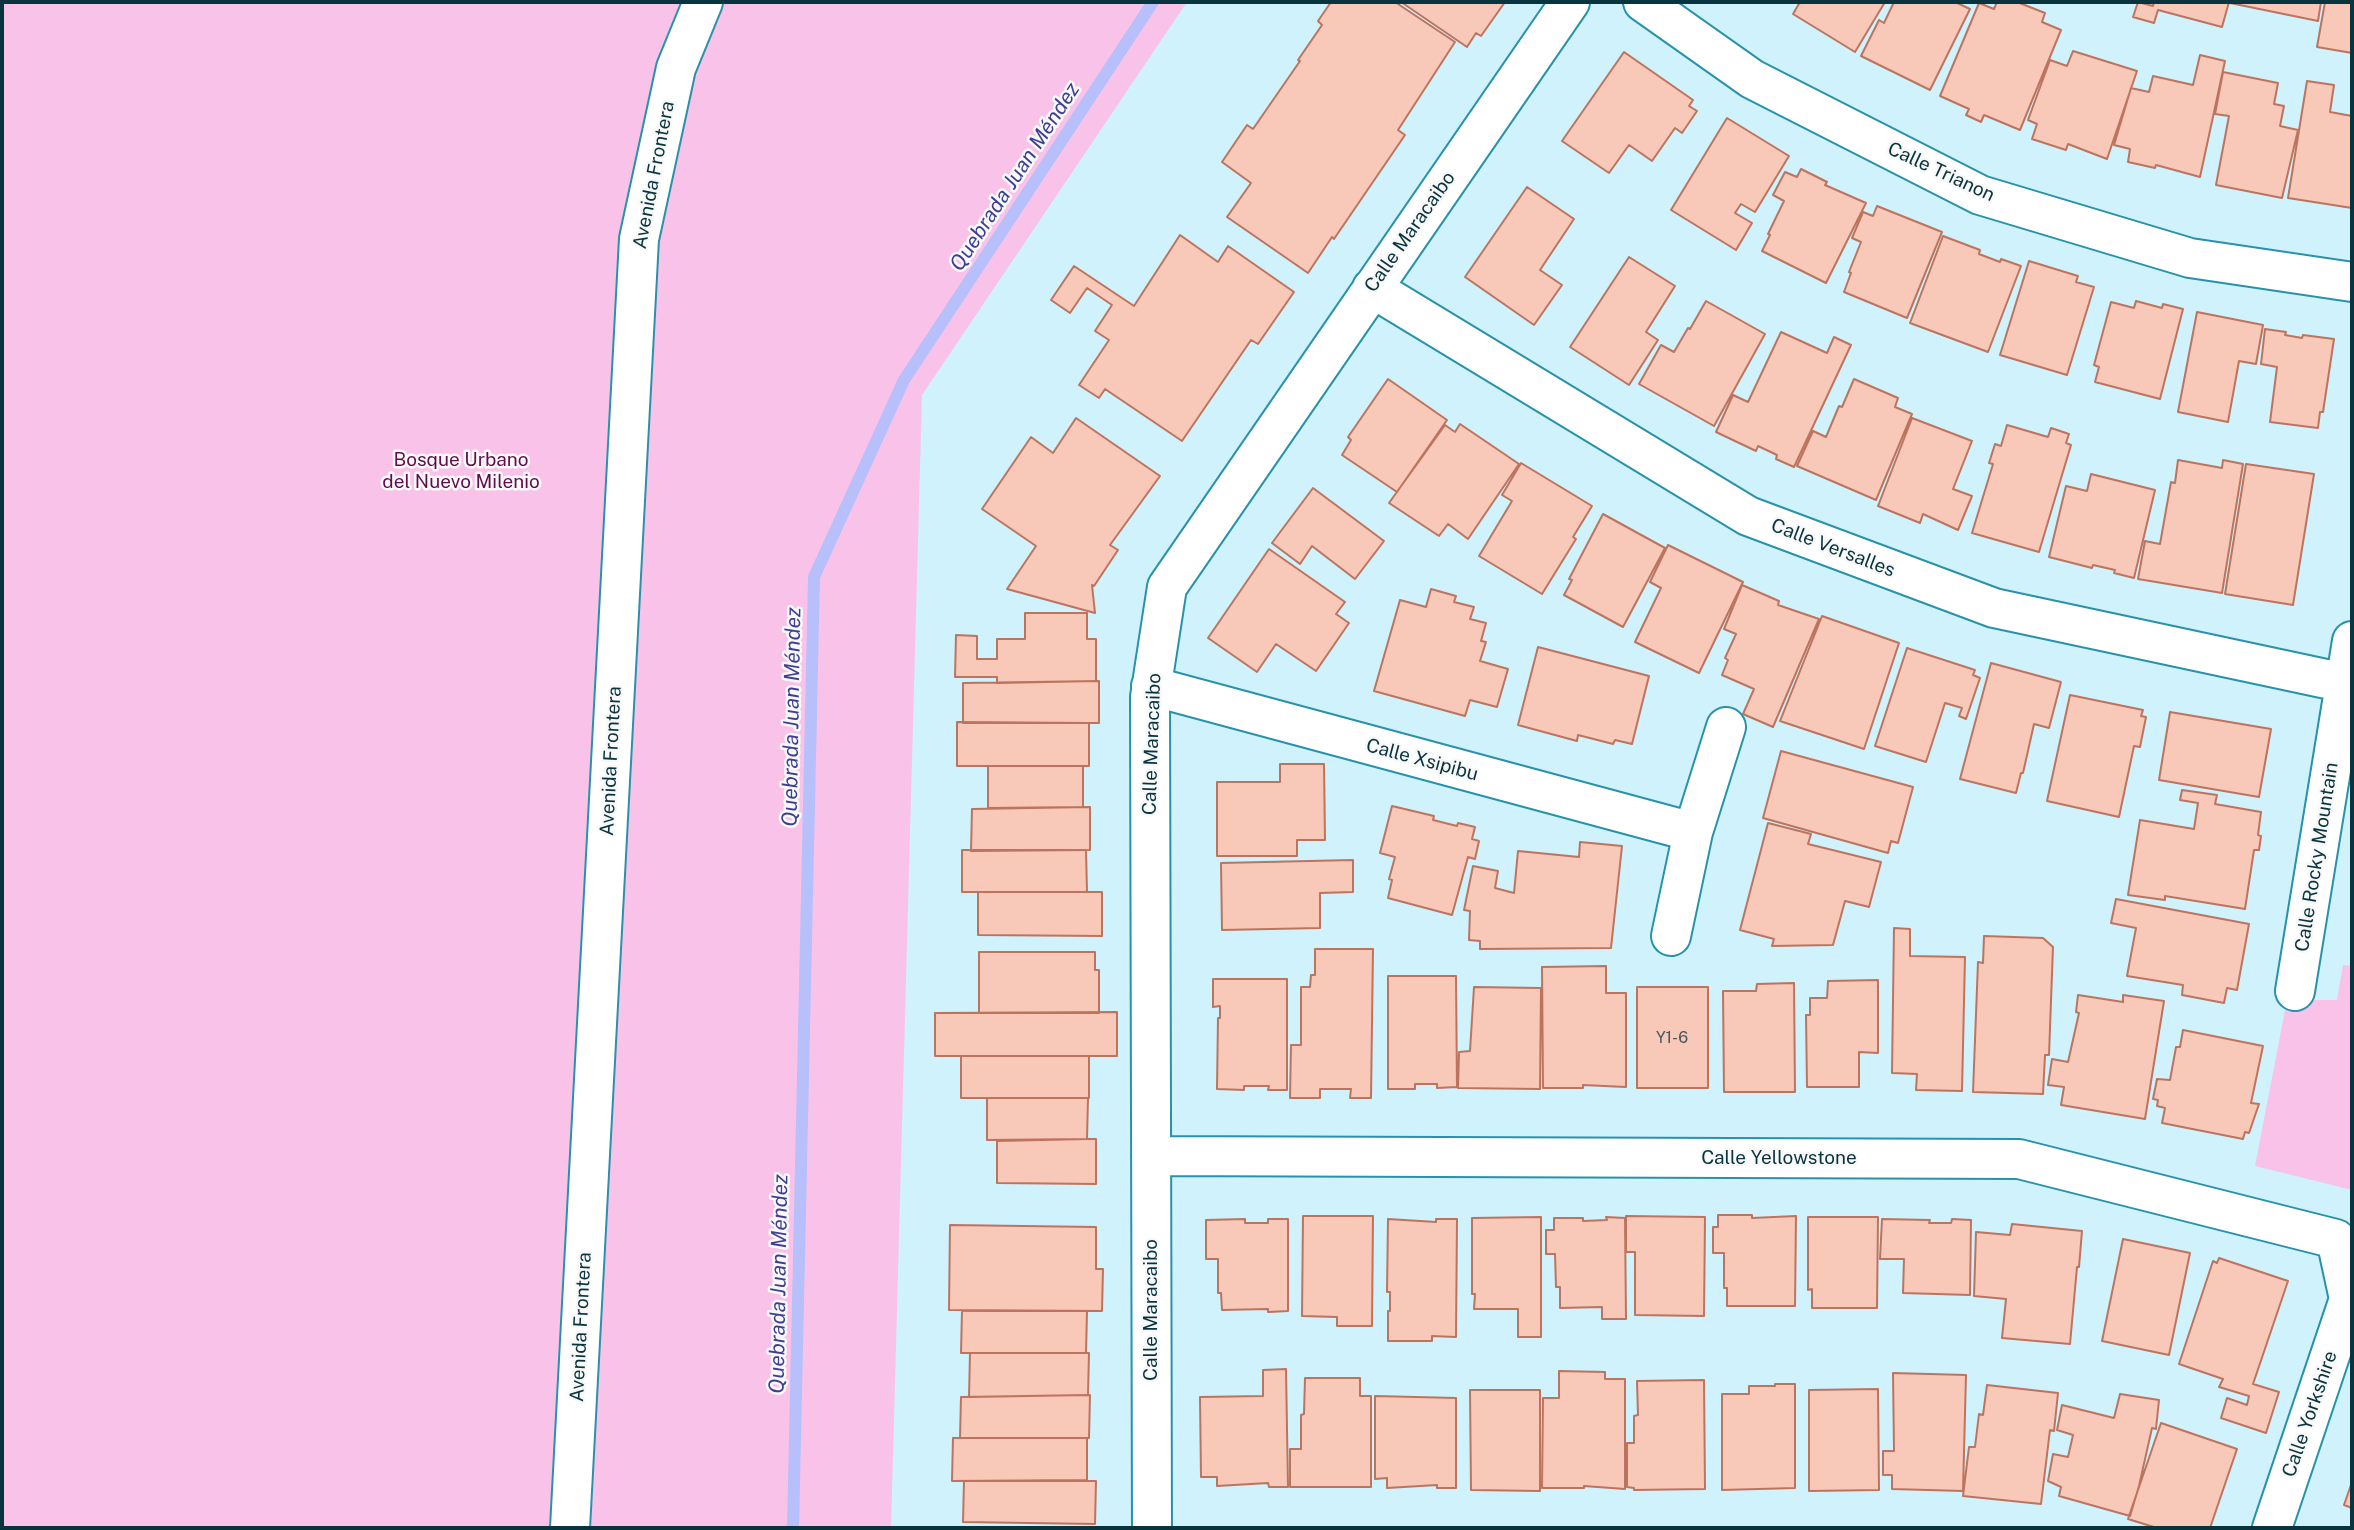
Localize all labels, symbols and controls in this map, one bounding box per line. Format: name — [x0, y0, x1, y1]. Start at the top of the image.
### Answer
water label: Quebrada Juan Méndez — [945, 78, 1085, 276]
street label: Avenida Frontera — [629, 99, 679, 251]
street label: Calle Trianon — [1884, 137, 1998, 207]
street label: Calle Maracaibo — [1360, 167, 1460, 297]
park label: Bosque Urbano del Nuevo Milenio — [382, 449, 540, 493]
street label: Calle Versalles — [1768, 514, 1898, 582]
water label: Quebrada Juan Méndez — [777, 607, 807, 827]
street label: Calle Maracaibo — [1138, 673, 1166, 815]
street label: Avenida Frontera — [596, 686, 626, 836]
street label: Calle Xsipibu — [1363, 734, 1481, 786]
street label: Calle Rocky Mountain — [2291, 761, 2343, 953]
house number: Y1-6 — [1656, 1028, 1688, 1048]
street label: Calle Yellowstone — [1701, 1147, 1857, 1169]
water label: Quebrada Juan Méndez — [764, 1174, 794, 1394]
street label: Calle Maracaibo — [1140, 1239, 1162, 1381]
street label: Avenida Frontera — [566, 1252, 596, 1402]
street label: Calle Yorkshire — [2278, 1348, 2342, 1480]

